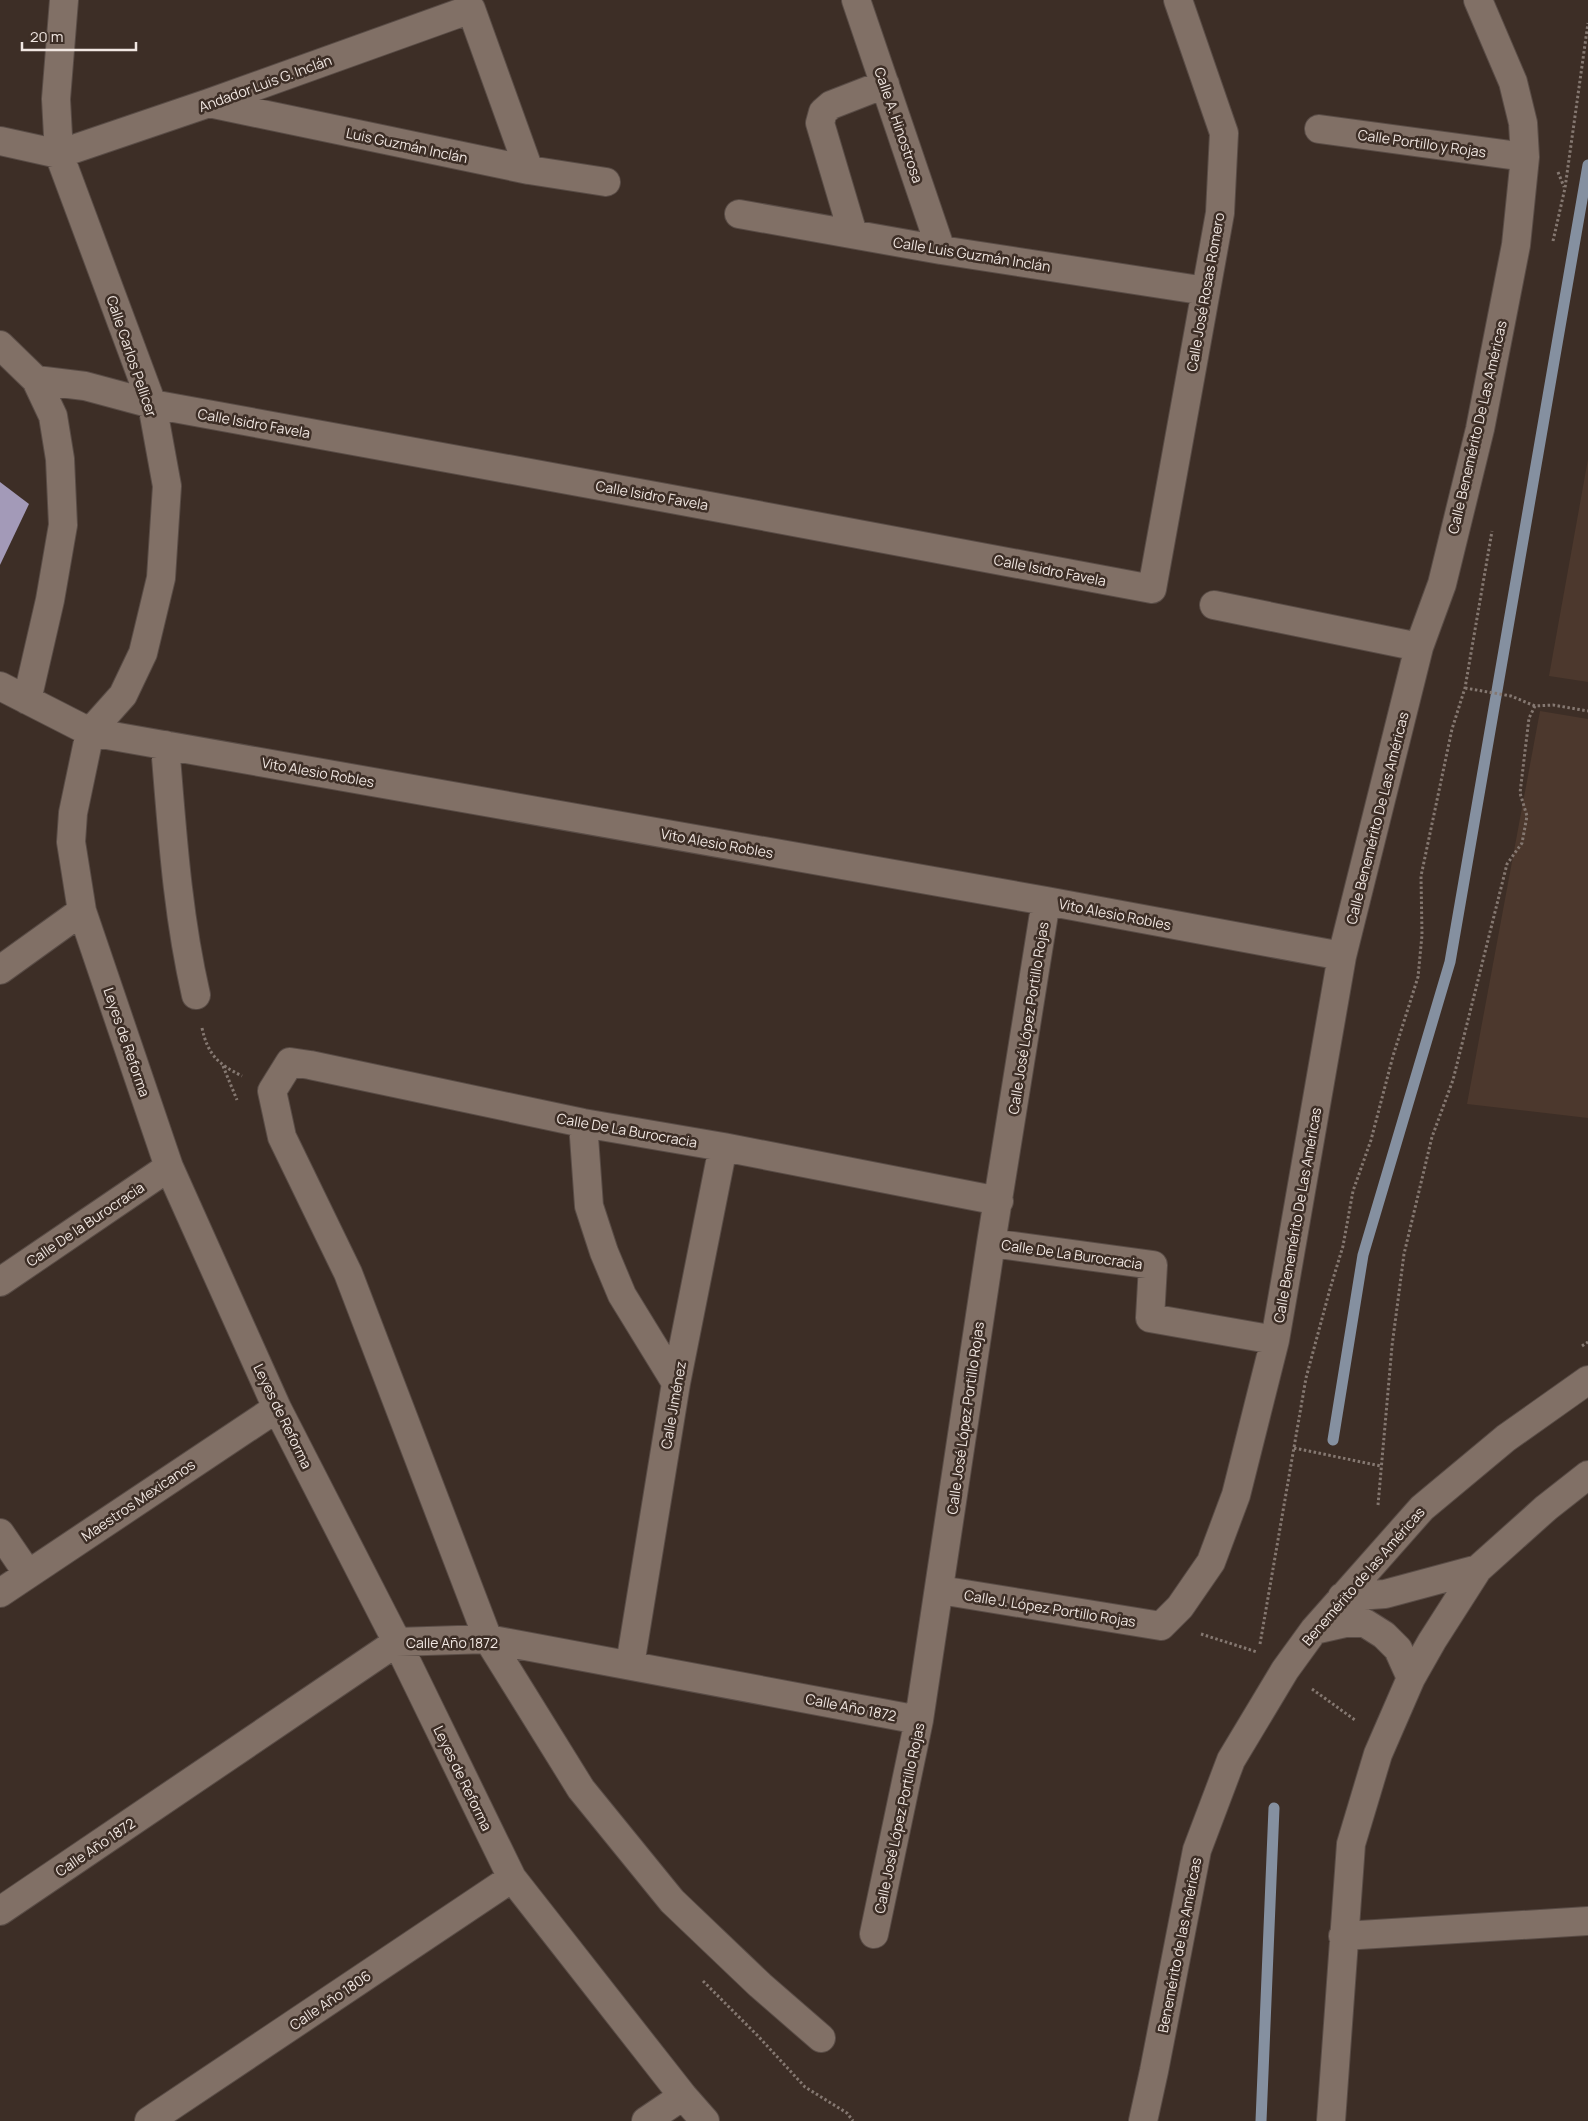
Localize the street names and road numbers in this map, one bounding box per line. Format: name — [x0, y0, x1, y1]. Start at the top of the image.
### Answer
street label: Andador Luis G. Inclán — [196, 50, 334, 116]
street label: Calle A. Hinostrosa — [870, 65, 928, 185]
street label: Luis Guzmán Inclán — [345, 123, 469, 167]
street label: Calle Portillo y Rojas — [1357, 125, 1487, 161]
street label: Calle José Rosas Romero — [1182, 211, 1228, 373]
street label: Calle Luis Guzmán Inclán — [892, 232, 1052, 276]
street label: Calle Carlos Pellicer — [102, 293, 162, 419]
street label: Calle Benemérito De Las Américas — [1443, 318, 1511, 536]
street label: Calle Isidro Favela — [196, 404, 312, 442]
street label: Calle Isidro Favela — [594, 476, 710, 514]
street label: Calle Isidro Favela — [992, 550, 1108, 590]
street label: Calle Benemérito De Las Américas — [1341, 710, 1413, 926]
street label: Vito Alesio Robles — [260, 753, 376, 791]
street label: Vito Alesio Robles — [659, 824, 775, 862]
street label: Vito Alesio Robles — [1057, 894, 1173, 934]
street label: Calle José López Portillo Rojas — [1003, 920, 1053, 1116]
street label: Leyes de Reforma — [99, 985, 155, 1099]
street label: Calle Benemérito De Las Américas — [1269, 1106, 1325, 1324]
street label: Calle De La Burocracia — [555, 1108, 699, 1152]
street label: Calle De la Burocracia — [22, 1177, 148, 1271]
street label: Calle De La Burocracia — [1000, 1235, 1144, 1273]
street label: Calle José López Portillo Rojas — [942, 1320, 988, 1516]
street label: Leyes de Reforma — [249, 1360, 317, 1472]
street label: Calle Jiménez — [656, 1360, 690, 1450]
street label: Maestros Mexicanos — [77, 1455, 199, 1545]
street label: Benemérito de las Américas — [1297, 1503, 1429, 1649]
street label: Calle J. López Portillo Rojas — [963, 1585, 1137, 1631]
street label: Calle Año 1872 — [406, 1633, 498, 1652]
street label: Calle Año 1872 — [804, 1689, 898, 1725]
street label: Calle José López Portillo Rojas — [869, 1721, 929, 1915]
street label: Leyes de Reforma — [429, 1722, 497, 1834]
street label: Calle Año 1872 — [51, 1813, 139, 1881]
street label: Benemérito de las Américas — [1153, 1856, 1205, 2034]
street label: Calle Año 1806 — [286, 1966, 374, 2034]

